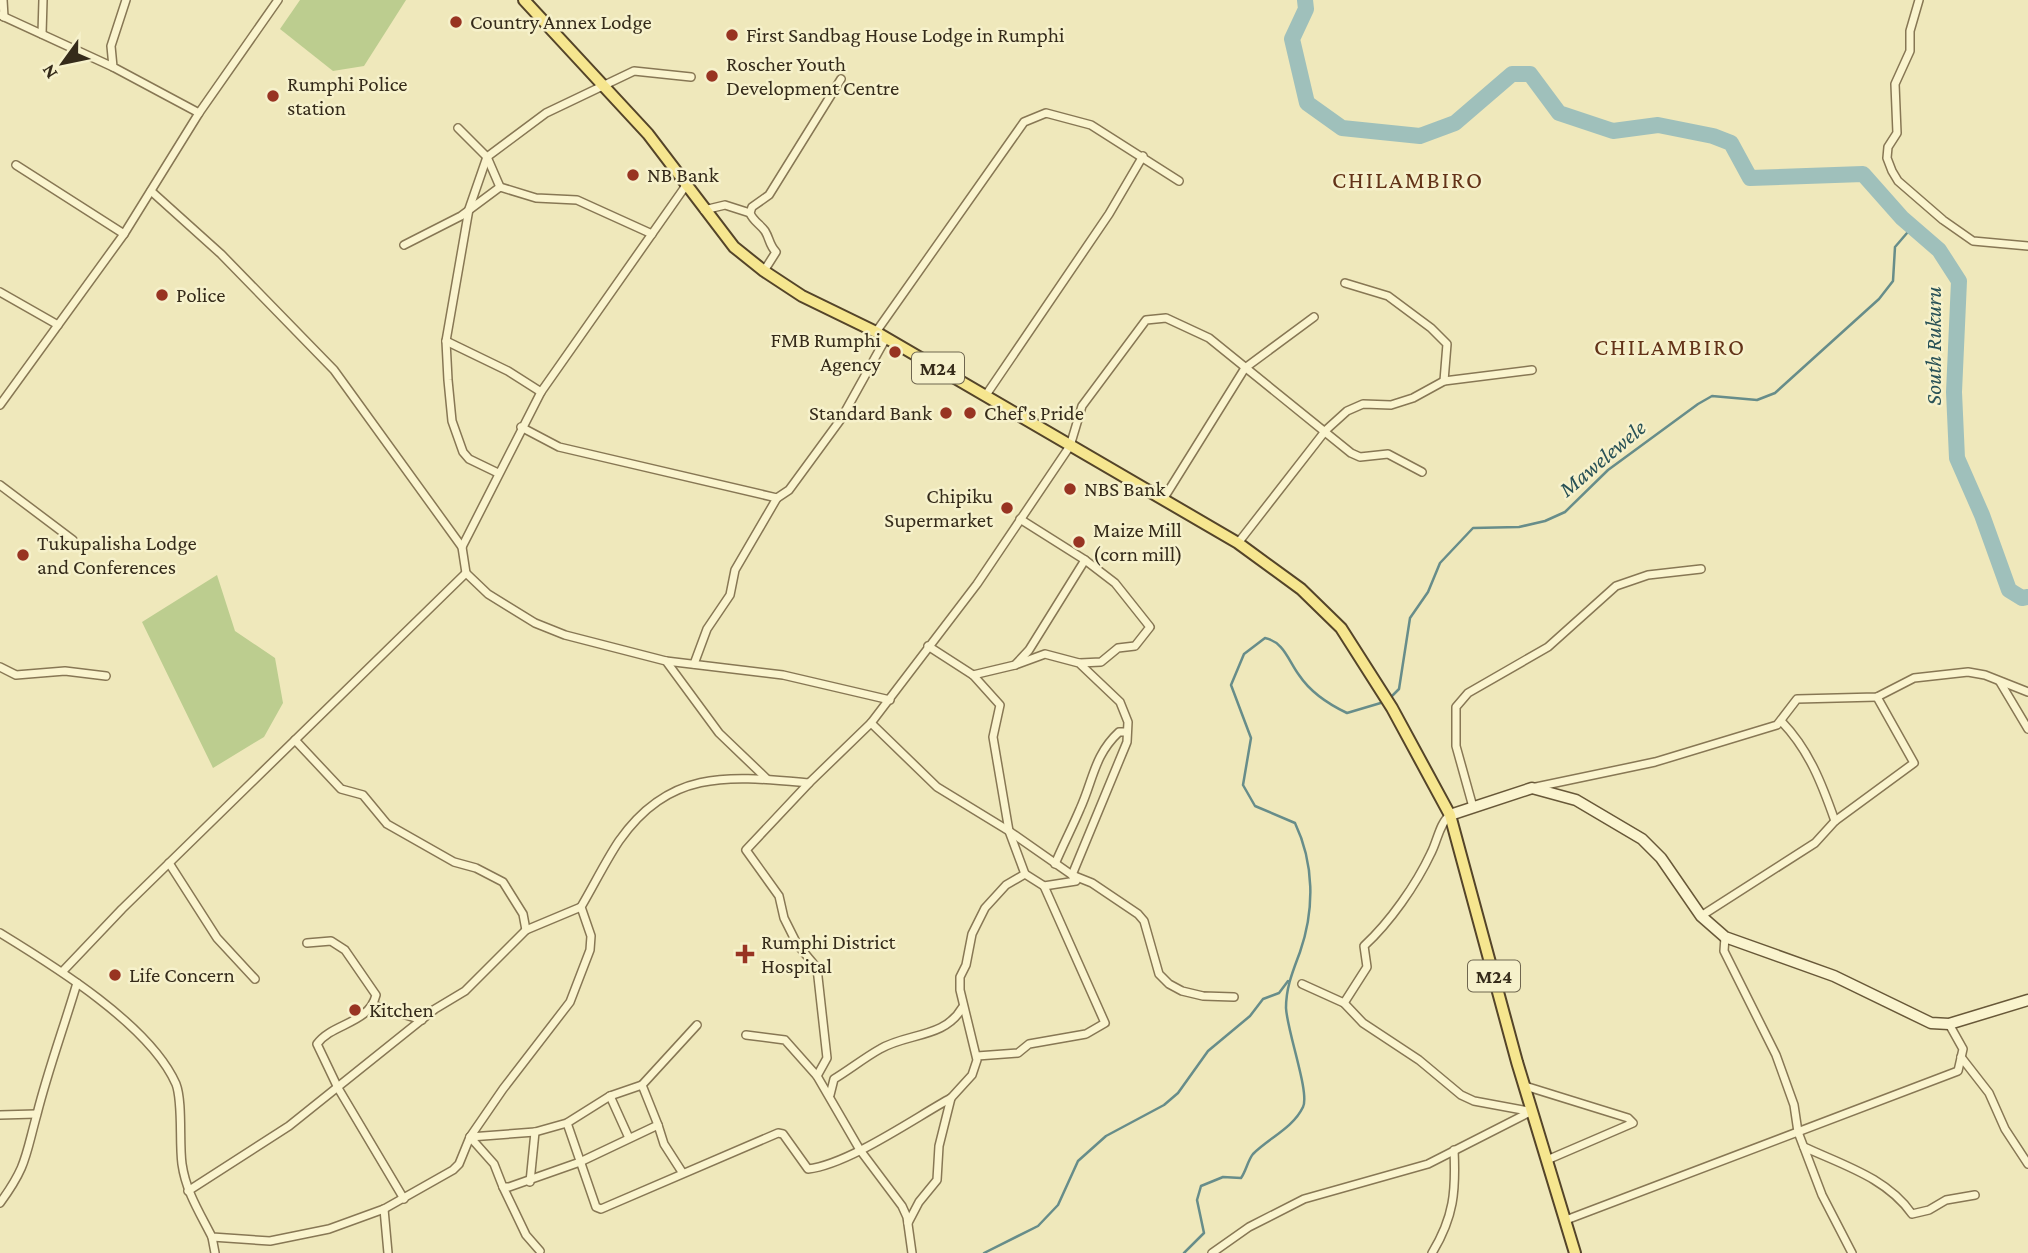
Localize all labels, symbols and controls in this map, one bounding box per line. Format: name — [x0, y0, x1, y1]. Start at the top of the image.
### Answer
place label: Country Annex Lodge — [470, 10, 652, 34]
marker: Country Annex Lodge — [448, 14, 464, 30]
place label: First Sandbag House Lodge in Rumphi — [746, 23, 1065, 47]
marker: First Sandbag House Lodge in Rumphi — [724, 27, 740, 43]
north arrow — [28, 28, 98, 98]
place label: Roscher Youth Development Centre — [726, 52, 899, 100]
text: N — [37, 61, 61, 83]
marker: Roscher Youth Development Centre — [704, 68, 720, 84]
place label: Rumphi Police station — [287, 72, 408, 120]
marker: Rumphi Police station — [265, 88, 281, 104]
place label: NB Bank — [647, 163, 719, 187]
district label: CHILAMBIRO — [1332, 166, 1484, 193]
marker: NB Bank — [625, 167, 641, 183]
place label: Police — [176, 283, 225, 307]
water label: South Rukuru — [1920, 286, 1946, 406]
marker: Police — [154, 287, 170, 303]
place label: FMB Rumphi Agency — [771, 328, 881, 376]
district label: CHILAMBIRO — [1594, 333, 1746, 360]
marker: FMB Rumphi Agency — [887, 344, 903, 360]
road number: M24 — [912, 352, 964, 384]
place label: Standard Bank — [809, 401, 932, 425]
place label: Chef's Pride — [984, 401, 1084, 425]
marker: Standard Bank — [938, 405, 954, 421]
marker: Chef's Pride — [962, 405, 978, 421]
water label: Mawelewele — [1553, 414, 1651, 502]
place label: NBS Bank — [1084, 477, 1166, 501]
marker: NBS Bank — [1062, 481, 1078, 497]
place label: Chipiku Supermarket — [884, 484, 994, 532]
marker: Chipiku Supermarket — [999, 500, 1015, 516]
place label: Maize Mill (corn mill) — [1093, 518, 1183, 566]
place label: Tukupalisha Lodge and Conferences — [37, 531, 197, 579]
marker: Maize Mill (corn mill) — [1071, 534, 1087, 550]
marker: Tukupalisha Lodge and Conferences — [15, 547, 31, 563]
place label: Rumphi District Hospital — [761, 930, 896, 978]
marker: Rumphi District Hospital — [735, 944, 755, 964]
road number: M24 — [1468, 960, 1520, 992]
place label: Life Concern — [129, 963, 235, 987]
marker: Life Concern — [107, 967, 123, 983]
place label: Kitchen — [369, 998, 434, 1022]
marker: Kitchen — [347, 1002, 363, 1018]

